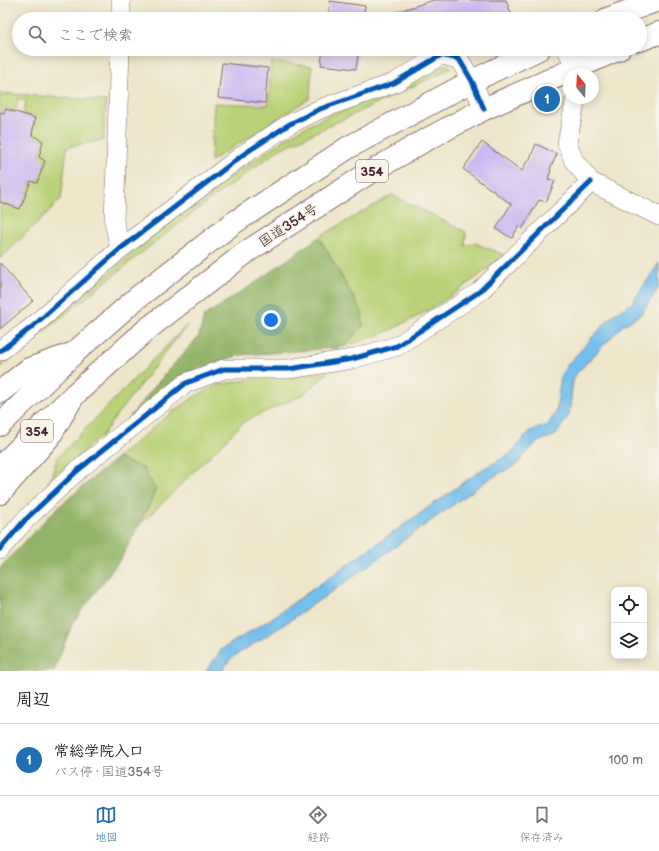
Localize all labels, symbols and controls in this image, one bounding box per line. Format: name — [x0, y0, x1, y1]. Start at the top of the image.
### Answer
search box — [12, 12, 647, 56]
icon: search — [26, 23, 48, 45]
text: ここで検索 — [58, 26, 133, 45]
north arrow — [563, 68, 599, 104]
pin: 1 — [534, 84, 560, 114]
road number: 354 — [356, 160, 388, 182]
street label: 国道354号 — [255, 200, 321, 251]
your location — [261, 310, 281, 330]
road number: 354 — [21, 420, 53, 442]
map controls — [611, 587, 647, 659]
button: locate — [611, 587, 647, 623]
button: layers — [611, 623, 647, 659]
text: 周辺 — [16, 690, 50, 710]
text: 常総学院入口 — [54, 742, 144, 761]
text: 1 — [26, 752, 32, 768]
text: 100 m — [608, 752, 643, 768]
text: バス停 · 国道354号 — [54, 764, 164, 780]
tab: 地図 — [95, 804, 117, 844]
tab: 経路 — [307, 804, 329, 844]
tab: 保存済み — [520, 804, 564, 844]

